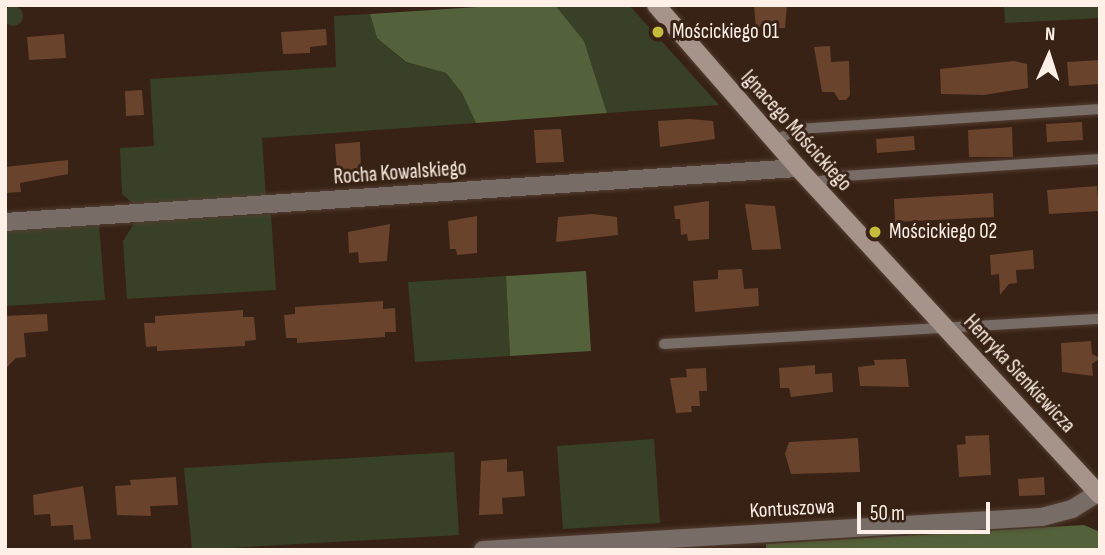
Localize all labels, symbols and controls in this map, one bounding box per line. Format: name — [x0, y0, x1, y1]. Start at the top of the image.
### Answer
place label: Mościckiego 01 — [672, 19, 779, 45]
north arrow — [1014, 21, 1084, 91]
text: N — [1044, 23, 1056, 46]
marker: Mościckiego 01 — [650, 24, 666, 40]
street label: Ignacego Mościckiego — [735, 65, 857, 197]
street label: Rocha Kowalskiego — [333, 156, 467, 190]
place label: Mościckiego 02 — [889, 219, 997, 245]
marker: Mościckiego 02 — [867, 224, 883, 240]
street label: Henryka Sienkiewicza — [958, 310, 1080, 438]
scale bar — [860, 489, 993, 532]
street label: Kontuszowa — [749, 494, 835, 524]
text: 50 m — [870, 501, 905, 526]

